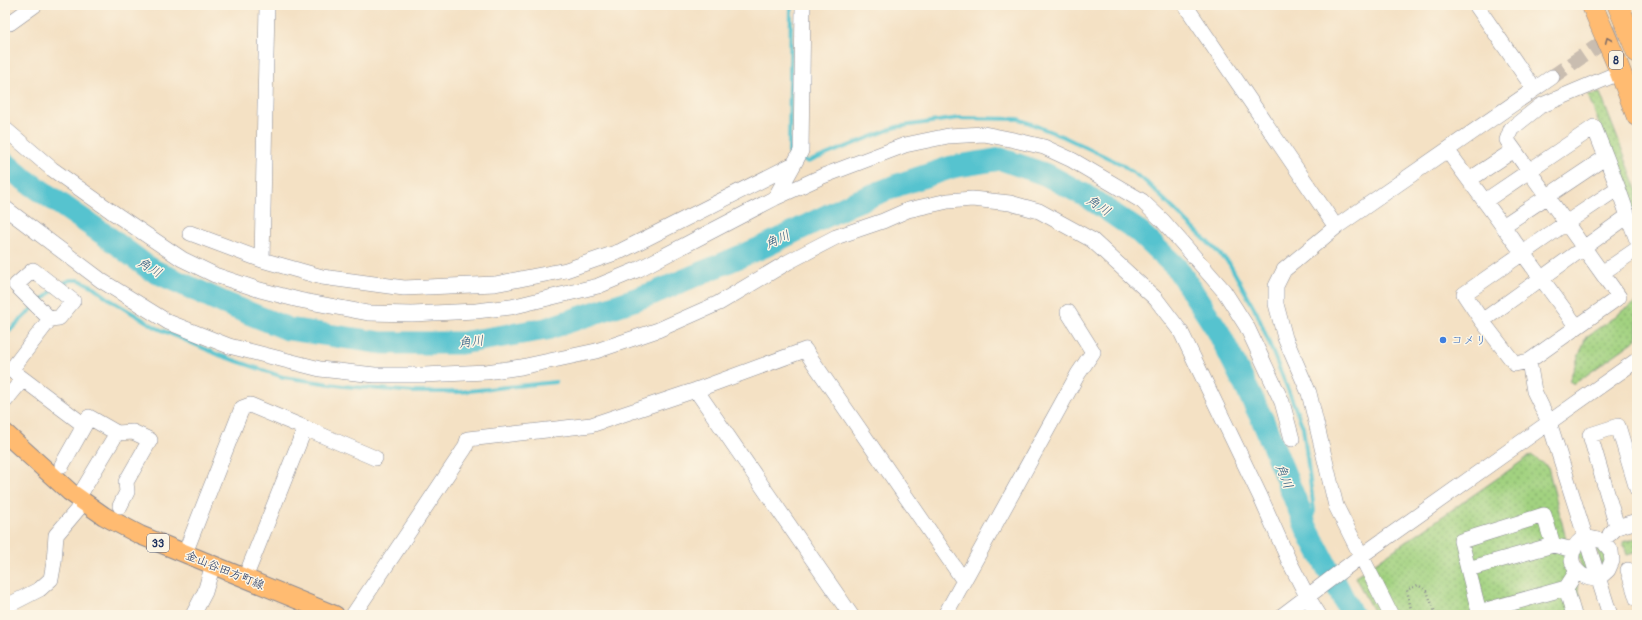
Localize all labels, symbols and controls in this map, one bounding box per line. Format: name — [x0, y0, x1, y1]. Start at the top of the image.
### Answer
one-way arrow — [1604, 37, 1612, 44]
road number: 8 — [1609, 51, 1623, 69]
water label: 角川 — [1083, 192, 1114, 220]
water label: 角川 — [762, 227, 793, 253]
water label: 角川 — [134, 254, 165, 281]
water label: 角川 — [457, 332, 485, 352]
place label: コメリ — [1451, 333, 1487, 348]
marker: コメリ — [1438, 335, 1448, 345]
water label: 角川 — [1272, 461, 1296, 491]
road number: 33 — [147, 534, 169, 552]
street label: 金山谷田方町線 — [183, 548, 267, 593]

